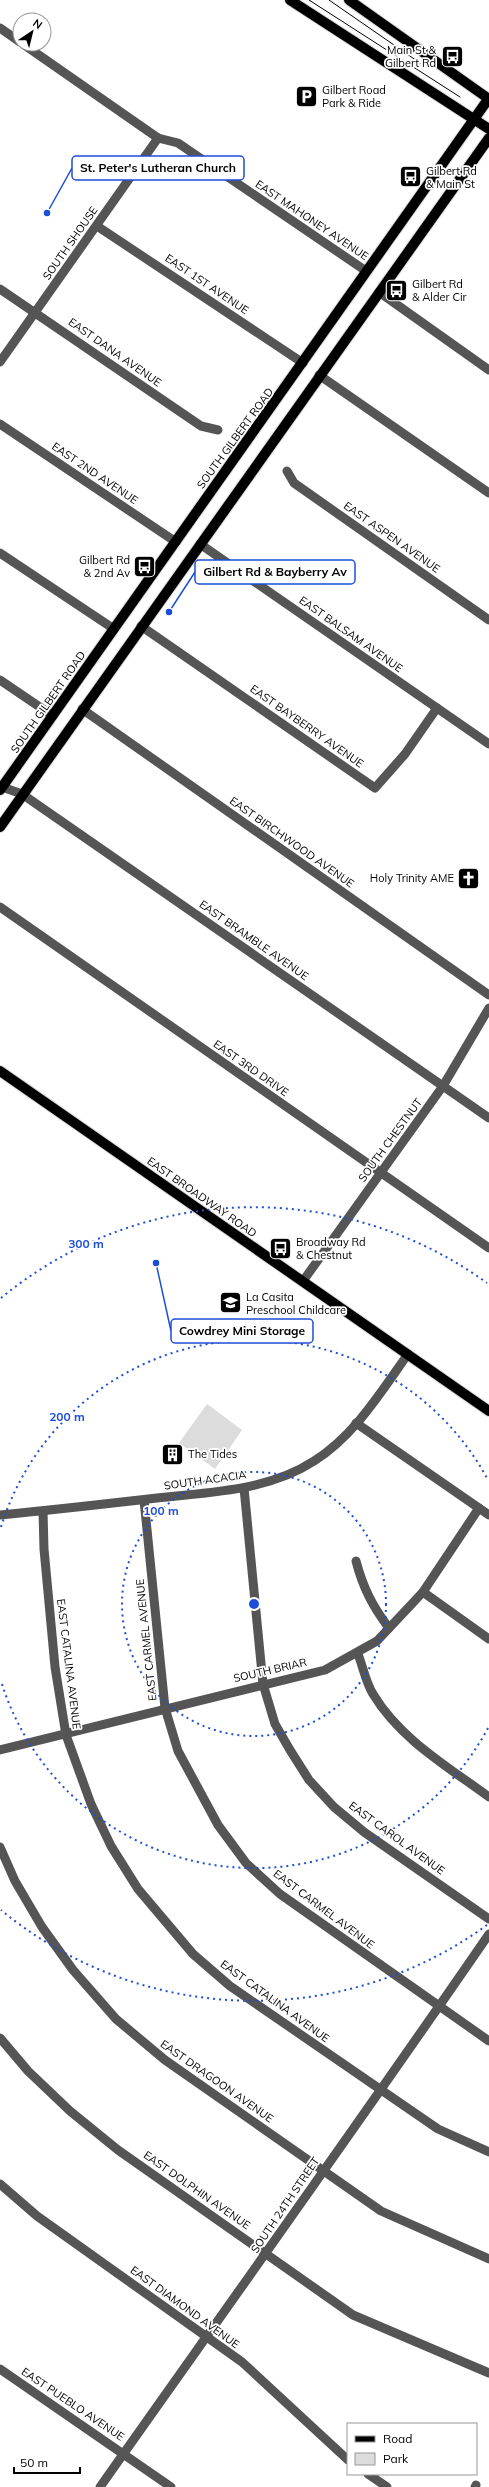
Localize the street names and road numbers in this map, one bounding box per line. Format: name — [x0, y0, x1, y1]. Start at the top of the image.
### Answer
street label: EAST MAHONEY AVENUE — [253, 177, 371, 263]
street label: SOUTH SHOUSE — [39, 204, 101, 282]
street label: EAST 1ST AVENUE — [163, 251, 251, 317]
street label: EAST DANA AVENUE — [66, 315, 164, 389]
street label: SOUTH GILBERT ROAD — [194, 385, 276, 491]
street label: EAST 2ND AVENUE — [49, 439, 141, 507]
street label: EAST ASPEN AVENUE — [341, 498, 443, 576]
street label: EAST BALSAM AVENUE — [296, 593, 406, 675]
street label: SOUTH GILBERT ROAD — [7, 648, 89, 756]
street label: EAST BAYBERRY AVENUE — [248, 682, 366, 770]
street label: EAST BIRCHWOOD AVENUE — [227, 794, 357, 890]
street label: EAST BRAMBLE AVENUE — [197, 897, 311, 983]
street label: EAST 3RD DRIVE — [211, 1037, 291, 1099]
street label: SOUTH CHESTNUT — [355, 1095, 425, 1185]
street label: EAST BROADWAY ROAD — [144, 1154, 260, 1240]
street label: SOUTH ACACIA — [163, 1467, 247, 1493]
street label: EAST CARMEL AVENUE — [133, 1578, 159, 1702]
street label: EAST CATALINA AVENUE — [54, 1598, 84, 1730]
street label: SOUTH BRIAR — [232, 1655, 308, 1685]
street label: EAST CAROL AVENUE — [346, 1798, 448, 1878]
street label: EAST CARMEL AVENUE — [271, 1866, 377, 1952]
street label: EAST CATALINA AVENUE — [218, 1957, 332, 2045]
street label: EAST DRAGOON AVENUE — [158, 2037, 276, 2125]
street label: EAST DOLPHIN AVENUE — [141, 2148, 253, 2232]
street label: SOUTH 24TH STREET — [248, 2154, 323, 2256]
street label: EAST DIAMOND AVENUE — [128, 2263, 242, 2351]
street label: EAST PUEBLO AVENUE — [19, 2364, 127, 2444]

